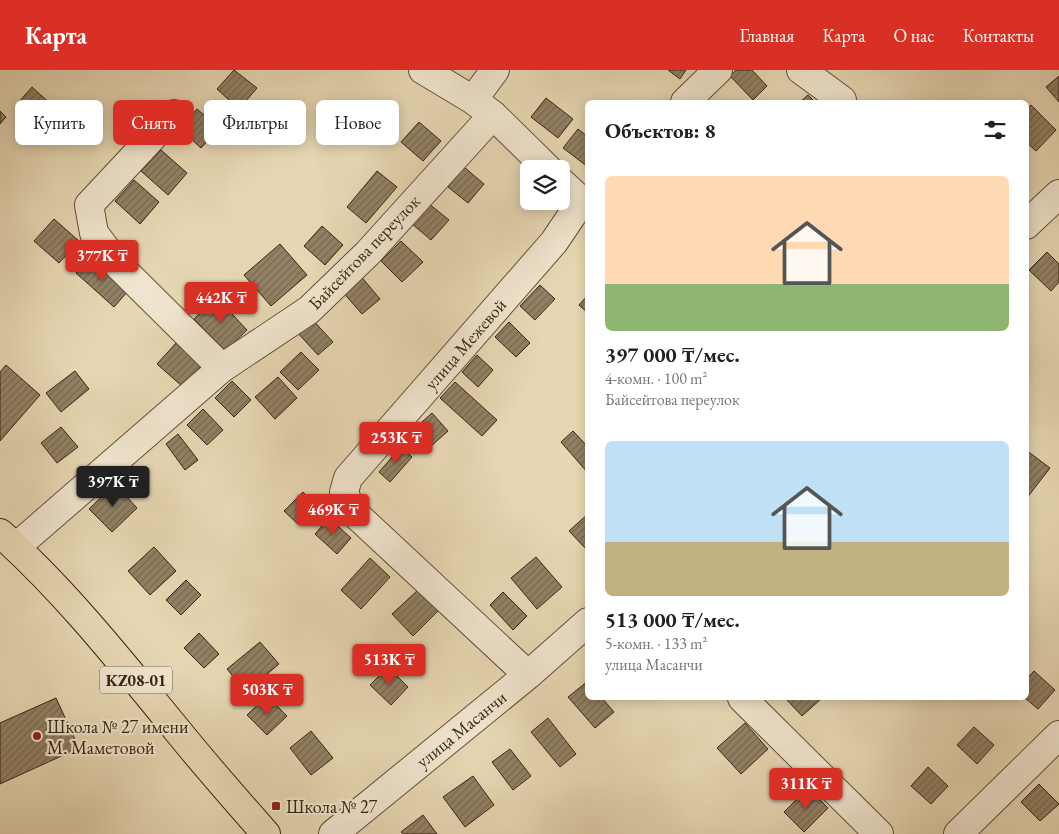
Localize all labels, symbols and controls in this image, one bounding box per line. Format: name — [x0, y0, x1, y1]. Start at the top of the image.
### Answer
text: Карта — [25, 20, 87, 51]
text: Главная — [740, 24, 794, 47]
text: Карта — [822, 24, 865, 47]
text: О нас — [893, 24, 935, 47]
text: Контакты — [963, 24, 1034, 47]
chip: Купить — [15, 100, 103, 145]
chip: Снять — [113, 100, 194, 145]
chip: Фильтры — [204, 100, 306, 145]
chip: Новое — [316, 100, 399, 145]
icon: filters — [981, 116, 1009, 144]
text: Объектов: 8 — [605, 117, 716, 144]
map controls — [520, 160, 570, 210]
button: layers — [520, 160, 570, 210]
street label: Байсейтова переулок — [303, 189, 425, 314]
icon: home — [762, 208, 852, 298]
pin: 377K ₸ — [61, 240, 143, 282]
text: 377K ₸ — [76, 245, 128, 266]
pin: 442K ₸ — [180, 282, 262, 324]
text: 442K ₸ — [195, 287, 247, 308]
street label: улица Межевой — [419, 293, 511, 394]
text: 397 000 ₸/мес. — [605, 341, 740, 368]
text: 4-комн. · 100 m² — [605, 368, 707, 389]
text: Байсейтова переулок — [605, 389, 740, 410]
pin: 253K ₸ — [355, 422, 437, 464]
text: 253K ₸ — [370, 427, 422, 448]
pin: 397K ₸ — [72, 466, 154, 508]
text: 397K ₸ — [87, 471, 139, 492]
icon: home — [762, 473, 852, 563]
pin: 469K ₸ — [292, 494, 374, 536]
text: 469K ₸ — [307, 499, 359, 520]
text: 513 000 ₸/мес. — [605, 606, 740, 633]
text: 5-комн. · 133 m² — [605, 633, 707, 654]
pin: 513K ₸ — [348, 644, 430, 686]
text: 513K ₸ — [363, 649, 415, 670]
text: улица Масанчи — [605, 654, 703, 675]
road number: KZ08-01 — [100, 666, 172, 694]
pin: 503K ₸ — [226, 674, 308, 716]
text: 503K ₸ — [241, 679, 293, 700]
street label: улица Масанчи — [411, 685, 511, 773]
place label: Школа № 27 имени М. Маметовой — [47, 715, 189, 759]
marker: Школа № 27 имени М. Маметовой — [31, 730, 43, 742]
pin: 311K ₸ — [765, 768, 847, 810]
text: 311K ₸ — [780, 773, 832, 794]
place label: Школа № 27 — [286, 795, 378, 818]
marker: Школа № 27 — [270, 800, 282, 812]

